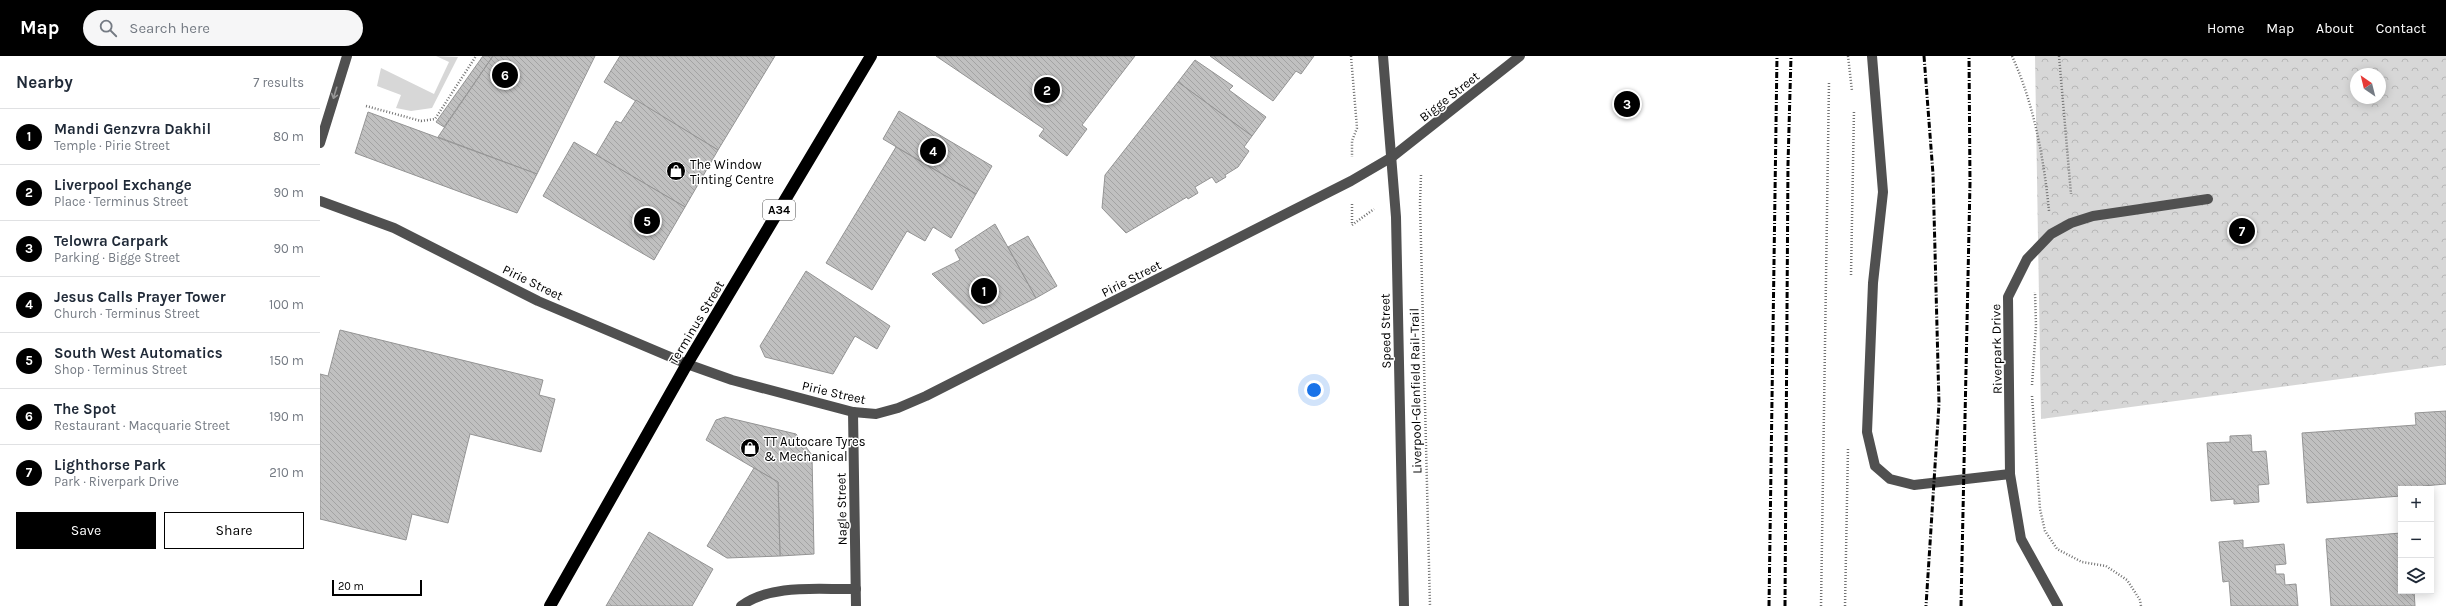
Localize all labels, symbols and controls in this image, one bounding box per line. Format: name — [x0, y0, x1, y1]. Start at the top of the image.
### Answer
search box — [83, 10, 363, 46]
text: Map — [20, 17, 59, 39]
icon: search — [97, 17, 119, 39]
text: Search here — [129, 19, 210, 37]
text: Home — [2207, 20, 2244, 37]
text: Map — [2266, 20, 2294, 37]
text: About — [2316, 20, 2354, 37]
text: Contact — [2376, 20, 2426, 37]
pin: 6 — [492, 60, 518, 90]
street label: Bigge Street — [1416, 68, 1482, 124]
north arrow — [2350, 68, 2386, 104]
text: Nearby — [16, 72, 73, 92]
text: 7 results — [253, 75, 304, 90]
pin: 2 — [1034, 75, 1060, 105]
one-way arrow — [331, 87, 338, 100]
pin: 3 — [1614, 89, 1640, 119]
text: Mandi Genzvra Dakhil — [54, 120, 211, 138]
text: 1 — [27, 129, 31, 144]
text: 80 m — [273, 129, 304, 144]
pin: 4 — [920, 136, 946, 166]
text: Temple · Pirie Street — [54, 138, 170, 153]
place label: The Window Tinting Centre — [690, 157, 774, 187]
shop icon: The Window Tinting Centre — [665, 160, 687, 182]
text: Liverpool Exchange — [54, 176, 192, 194]
text: 2 — [25, 185, 33, 200]
text: 90 m — [273, 185, 304, 200]
text: Place · Terminus Street — [54, 194, 188, 209]
road number: A34 — [763, 200, 795, 220]
pin: 5 — [634, 206, 660, 236]
pin: 7 — [2229, 216, 2255, 246]
text: Telowra Carpark — [54, 232, 168, 250]
text: 3 — [25, 241, 33, 256]
text: 90 m — [273, 241, 304, 256]
text: Parking · Bigge Street — [54, 250, 180, 265]
street label: Pirie Street — [1099, 257, 1164, 300]
street label: Pirie Street — [500, 261, 565, 304]
pin: 1 — [971, 276, 997, 306]
street label: Terminus Street — [666, 278, 727, 367]
text: Jesus Calls Prayer Tower — [54, 288, 226, 306]
street label: Speed Street — [1377, 293, 1394, 369]
text: 4 — [25, 297, 33, 312]
text: 100 m — [269, 297, 304, 312]
street label: Riverpark Drive — [1988, 304, 2005, 394]
text: Church · Terminus Street — [54, 306, 200, 321]
street label: Liverpool-Glenfield Rail-Trail — [1407, 308, 1424, 474]
text: South West Automatics — [54, 344, 223, 362]
text: 5 — [25, 353, 33, 368]
text: 150 m — [269, 353, 304, 368]
text: Shop · Terminus Street — [54, 362, 187, 377]
street label: Pirie Street — [800, 378, 867, 407]
your location — [1304, 380, 1324, 400]
text: The Spot — [54, 400, 116, 418]
text: 6 — [25, 409, 33, 424]
text: 190 m — [269, 409, 304, 424]
text: Restaurant · Macquarie Street — [54, 418, 230, 433]
place label: TT Autocare Tyres & Mechanical — [764, 434, 866, 464]
shop icon: TT Autocare Tyres & Mechanical — [739, 437, 761, 459]
text: Lighthorse Park — [54, 456, 166, 474]
text: 7 — [26, 465, 32, 480]
text: 210 m — [269, 465, 304, 480]
street label: Nagle Street — [833, 473, 850, 545]
text: Park · Riverpark Drive — [54, 474, 179, 489]
map controls — [2398, 486, 2434, 594]
button: + — [2398, 486, 2434, 522]
button: Save — [16, 512, 156, 549]
button: Share — [164, 512, 304, 549]
button: − — [2398, 522, 2434, 558]
button: layers — [2398, 558, 2434, 594]
scale bar — [332, 578, 422, 597]
text: 20 m — [338, 580, 364, 593]

